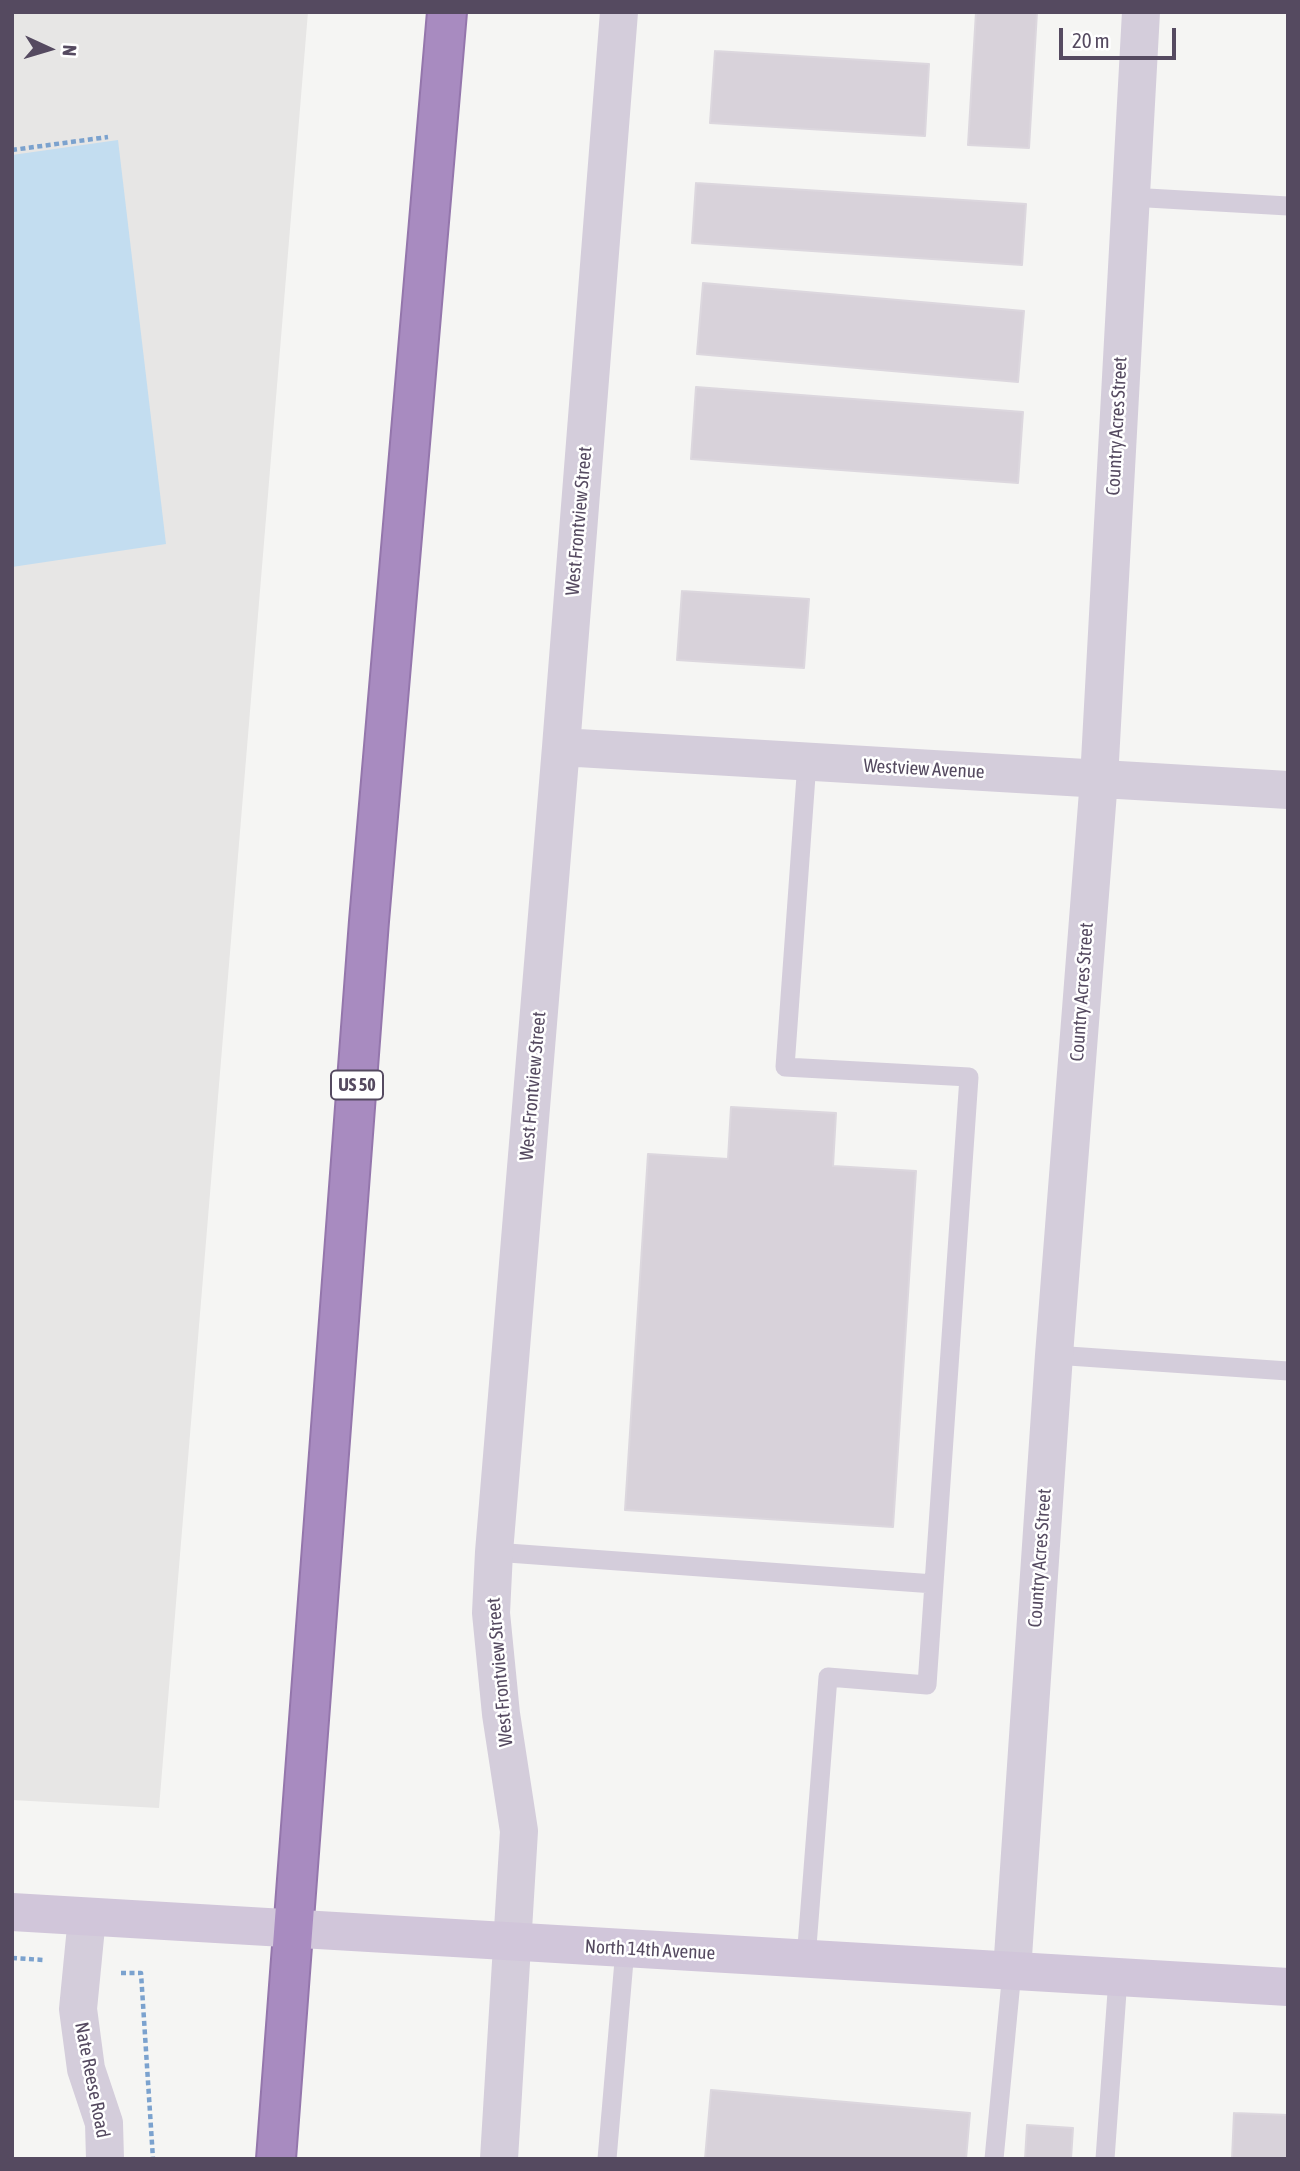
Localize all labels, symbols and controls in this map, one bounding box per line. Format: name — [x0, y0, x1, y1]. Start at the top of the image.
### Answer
north arrow — [14, 14, 84, 84]
scale bar — [1062, 14, 1179, 58]
text: 20 m — [1072, 28, 1110, 52]
text: N — [59, 44, 81, 57]
street label: Country Acres Street — [1102, 356, 1132, 496]
street label: West Frontview Street — [561, 446, 597, 596]
street label: Westview Avenue — [863, 754, 985, 784]
street label: Country Acres Street — [1066, 922, 1098, 1062]
street label: West Frontview Street — [515, 1011, 551, 1161]
road number: US 50 — [331, 1070, 383, 1100]
street label: Country Acres Street — [1024, 1488, 1056, 1628]
street label: West Frontview Street — [482, 1597, 518, 1747]
street label: North 14th Avenue — [584, 1935, 716, 1965]
street label: Nate Reese Road — [70, 2020, 114, 2140]

